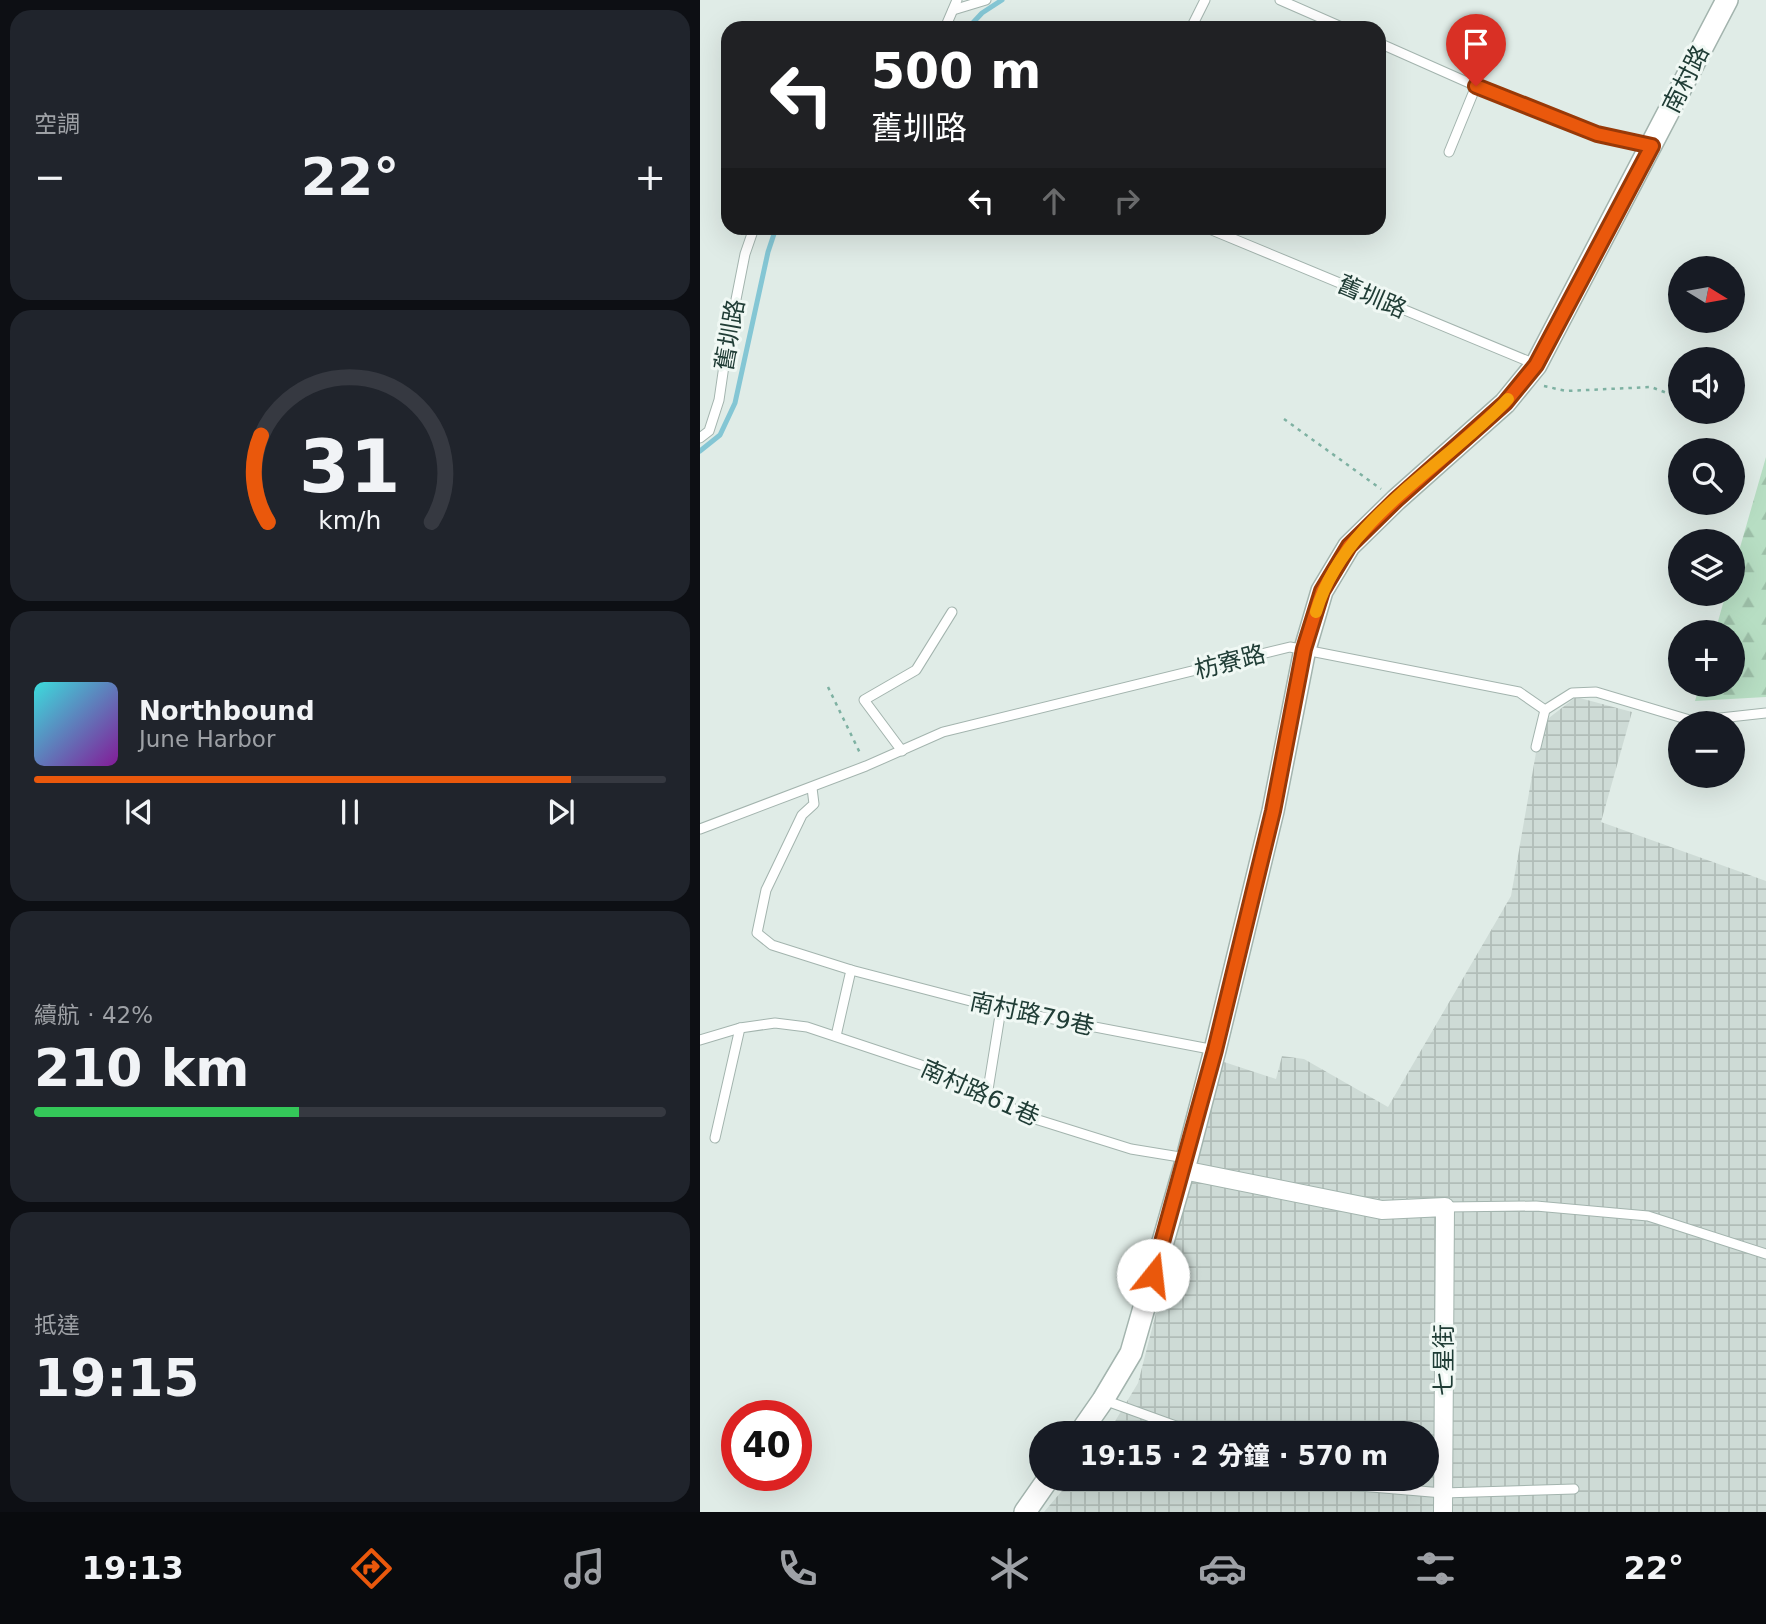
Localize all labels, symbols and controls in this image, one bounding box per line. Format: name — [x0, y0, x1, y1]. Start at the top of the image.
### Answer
pin — [1446, 14, 1506, 86]
icon: arrive — [1457, 25, 1495, 63]
street label: 南村路 — [1657, 41, 1715, 117]
text: 500 m — [871, 43, 1041, 100]
icon: left — [756, 49, 847, 140]
text: 舊圳路 — [871, 109, 967, 147]
text: 空調 — [34, 111, 80, 137]
text: 22° — [301, 147, 399, 207]
text: − — [34, 155, 66, 199]
text: + — [634, 155, 666, 199]
icon: left — [962, 182, 1000, 220]
icon: ahead — [1035, 182, 1073, 220]
icon: right — [1108, 182, 1146, 220]
north arrow — [1668, 256, 1745, 332]
map controls — [1668, 256, 1745, 788]
street label: 舊圳路 — [1333, 270, 1411, 324]
street label: 舊圳路 — [710, 297, 750, 373]
button: sound — [1668, 347, 1745, 424]
text: 31 — [299, 424, 401, 509]
button: search — [1668, 438, 1745, 515]
text: km/h — [318, 505, 382, 534]
button: layers — [1668, 529, 1745, 606]
button: + — [1668, 620, 1745, 697]
street label: 枋寮路 — [1192, 640, 1268, 684]
text: Northbound — [139, 696, 315, 726]
button: − — [1668, 711, 1745, 788]
text: June Harbor — [139, 726, 275, 752]
icon: previous — [120, 793, 158, 831]
icon: pause — [331, 793, 369, 831]
icon: next — [542, 793, 580, 831]
street label: 南村路79巷 — [967, 987, 1097, 1041]
text: 續航 · 42% — [34, 1002, 153, 1028]
text: 210 km — [34, 1038, 249, 1098]
street label: 南村路61巷 — [917, 1054, 1043, 1132]
position arrow — [1116, 1238, 1190, 1312]
text: 抵達 — [34, 1312, 80, 1338]
street label: 七星街 — [1430, 1324, 1458, 1396]
text: 19:15 — [34, 1348, 200, 1408]
speed limit sign: 40 — [721, 1400, 812, 1491]
text: 19:15 · 2 分鐘 · 570 m — [1080, 1441, 1388, 1471]
icon: directions — [347, 1544, 396, 1593]
icon: music — [560, 1544, 609, 1593]
icon: phone — [773, 1544, 822, 1593]
icon: climate — [985, 1544, 1034, 1593]
icon: car — [1198, 1544, 1247, 1593]
icon: filters — [1411, 1544, 1460, 1593]
text: 19:13 — [82, 1549, 184, 1587]
text: 22° — [1624, 1549, 1684, 1587]

